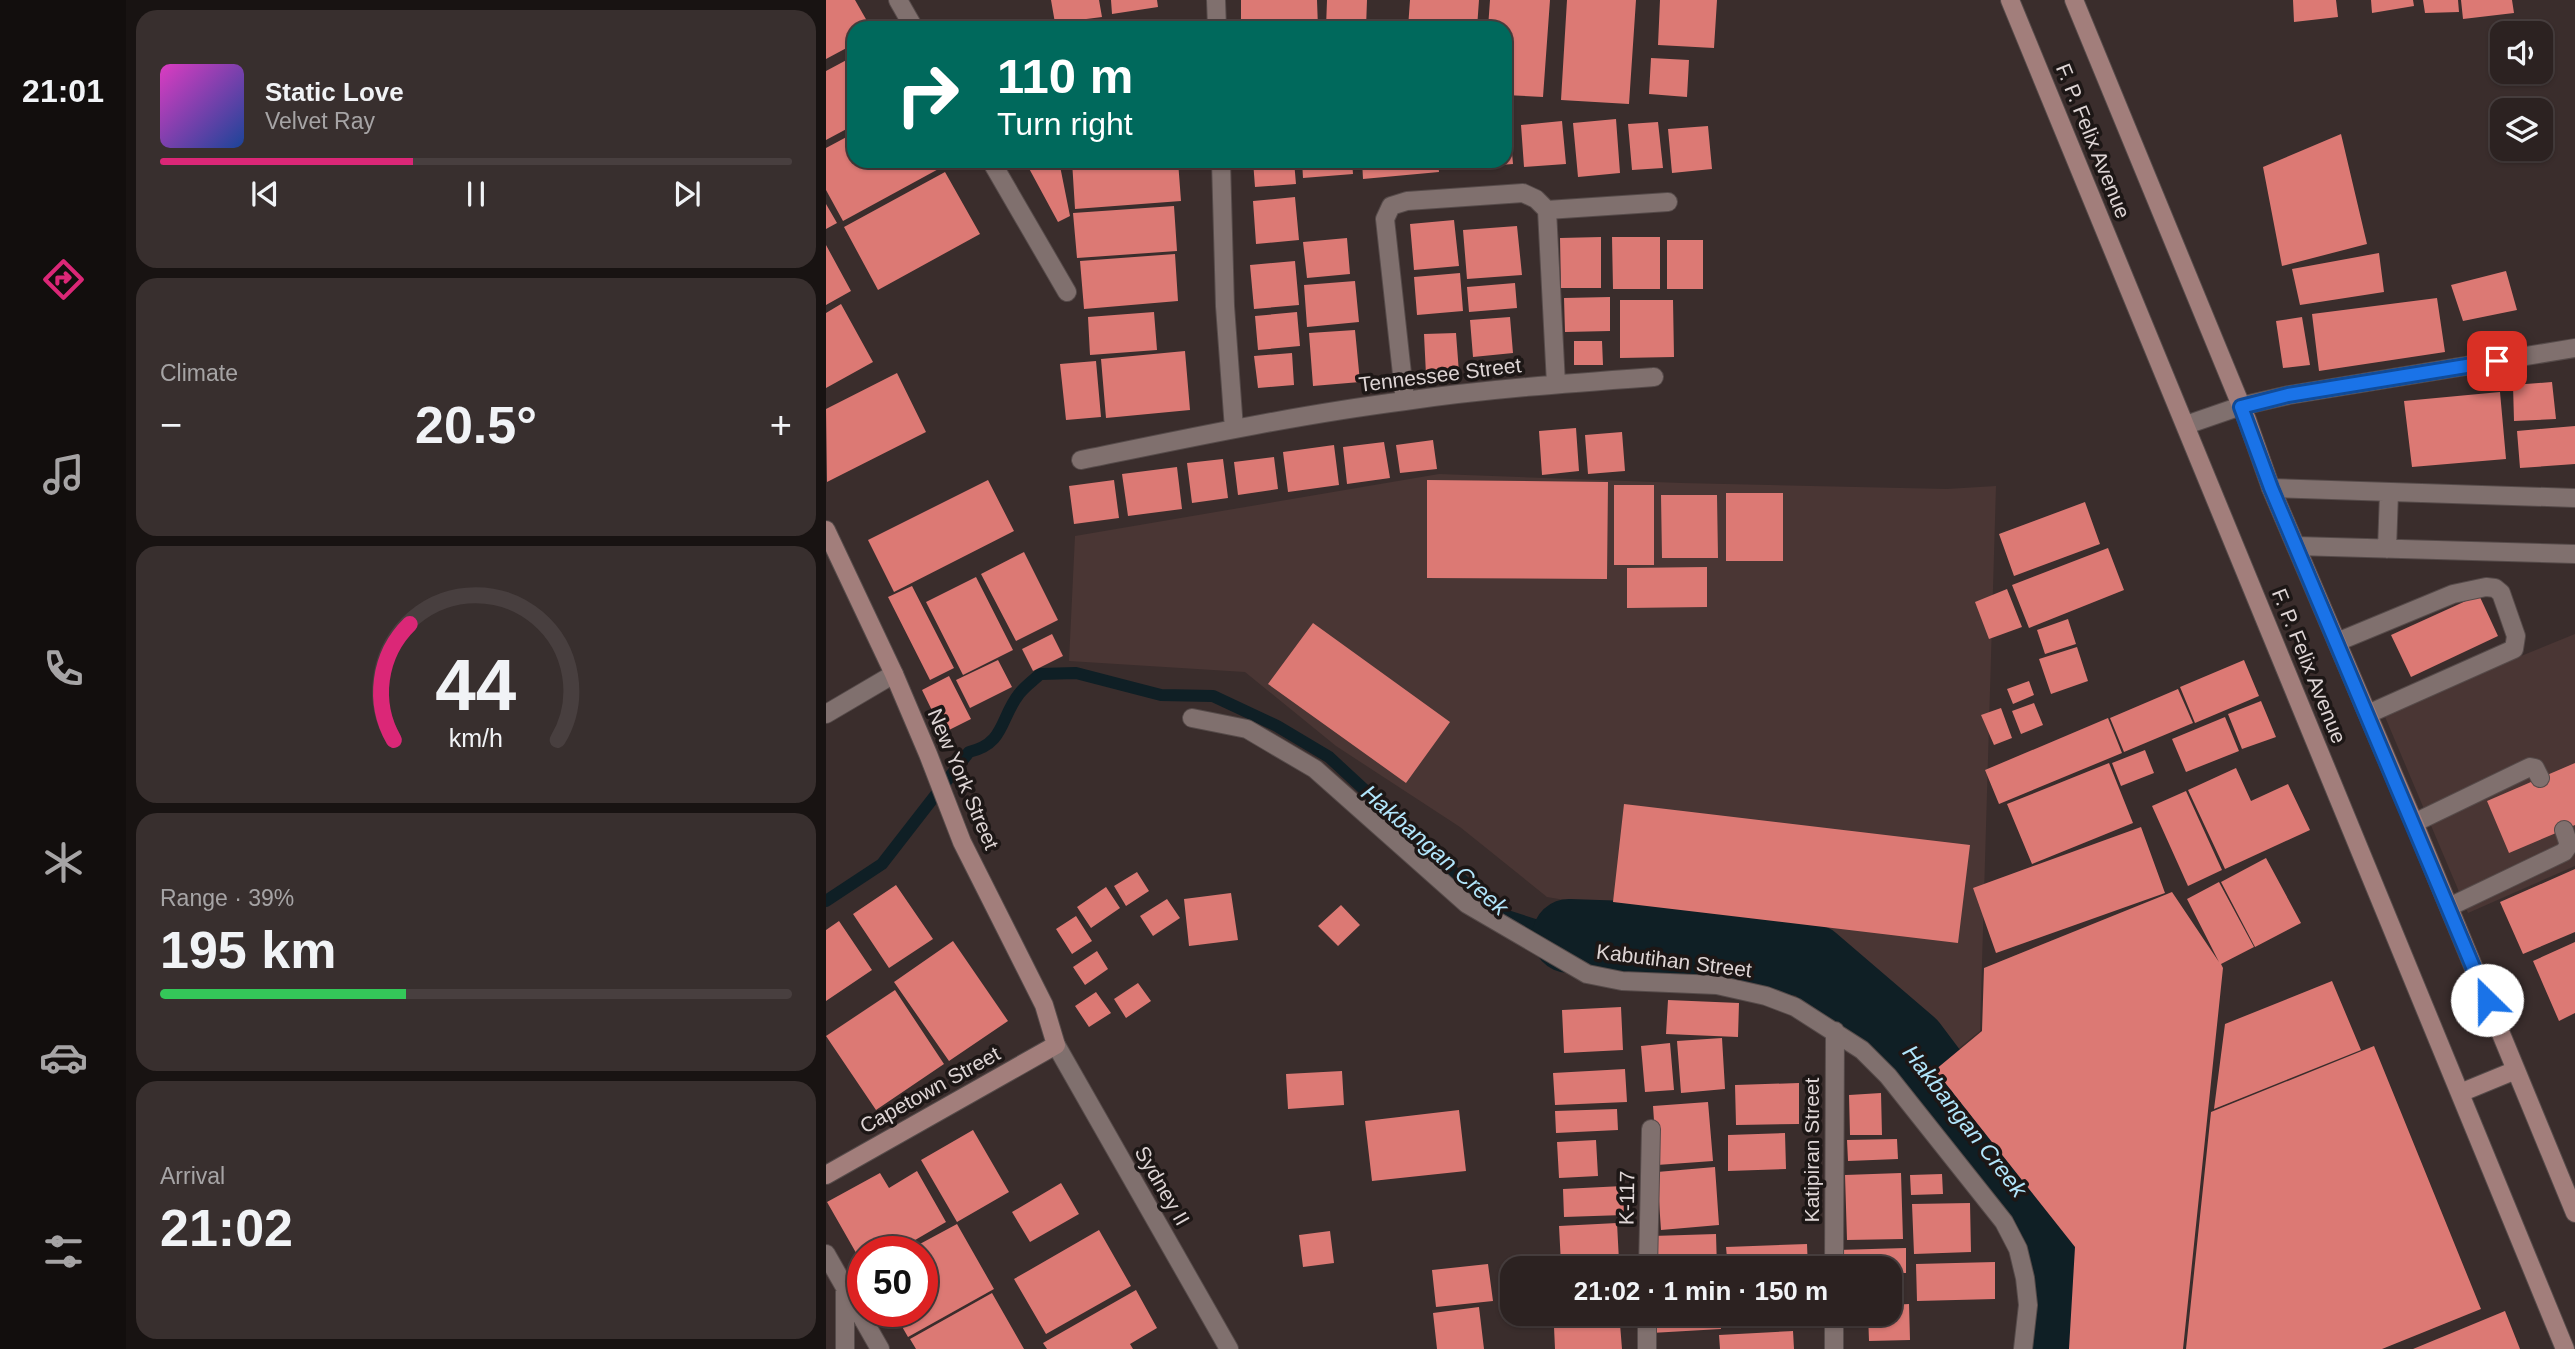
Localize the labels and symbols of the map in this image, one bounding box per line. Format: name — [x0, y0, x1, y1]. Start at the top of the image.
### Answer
street label: F. P. Felix Avenue — [2052, 60, 2135, 222]
pin — [2467, 331, 2527, 391]
street label: Tennessee Street — [1357, 353, 1523, 396]
street label: F. P. Felix Avenue — [2268, 585, 2351, 747]
street label: New York Street — [923, 705, 1004, 853]
water label: Hakbangan Creek — [1357, 779, 1515, 922]
street label: Kabutihan Street — [1595, 940, 1753, 981]
position arrow — [2450, 963, 2524, 1037]
water label: Hakbangan Creek — [1898, 1040, 2033, 1203]
street label: Capetown Street — [856, 1042, 1004, 1138]
street label: Katipiran Street — [1800, 1077, 1823, 1222]
street label: Sydney II — [1131, 1142, 1194, 1229]
street label: K-117 — [1615, 1171, 1638, 1225]
speed limit sign: 50 — [847, 1236, 938, 1327]

